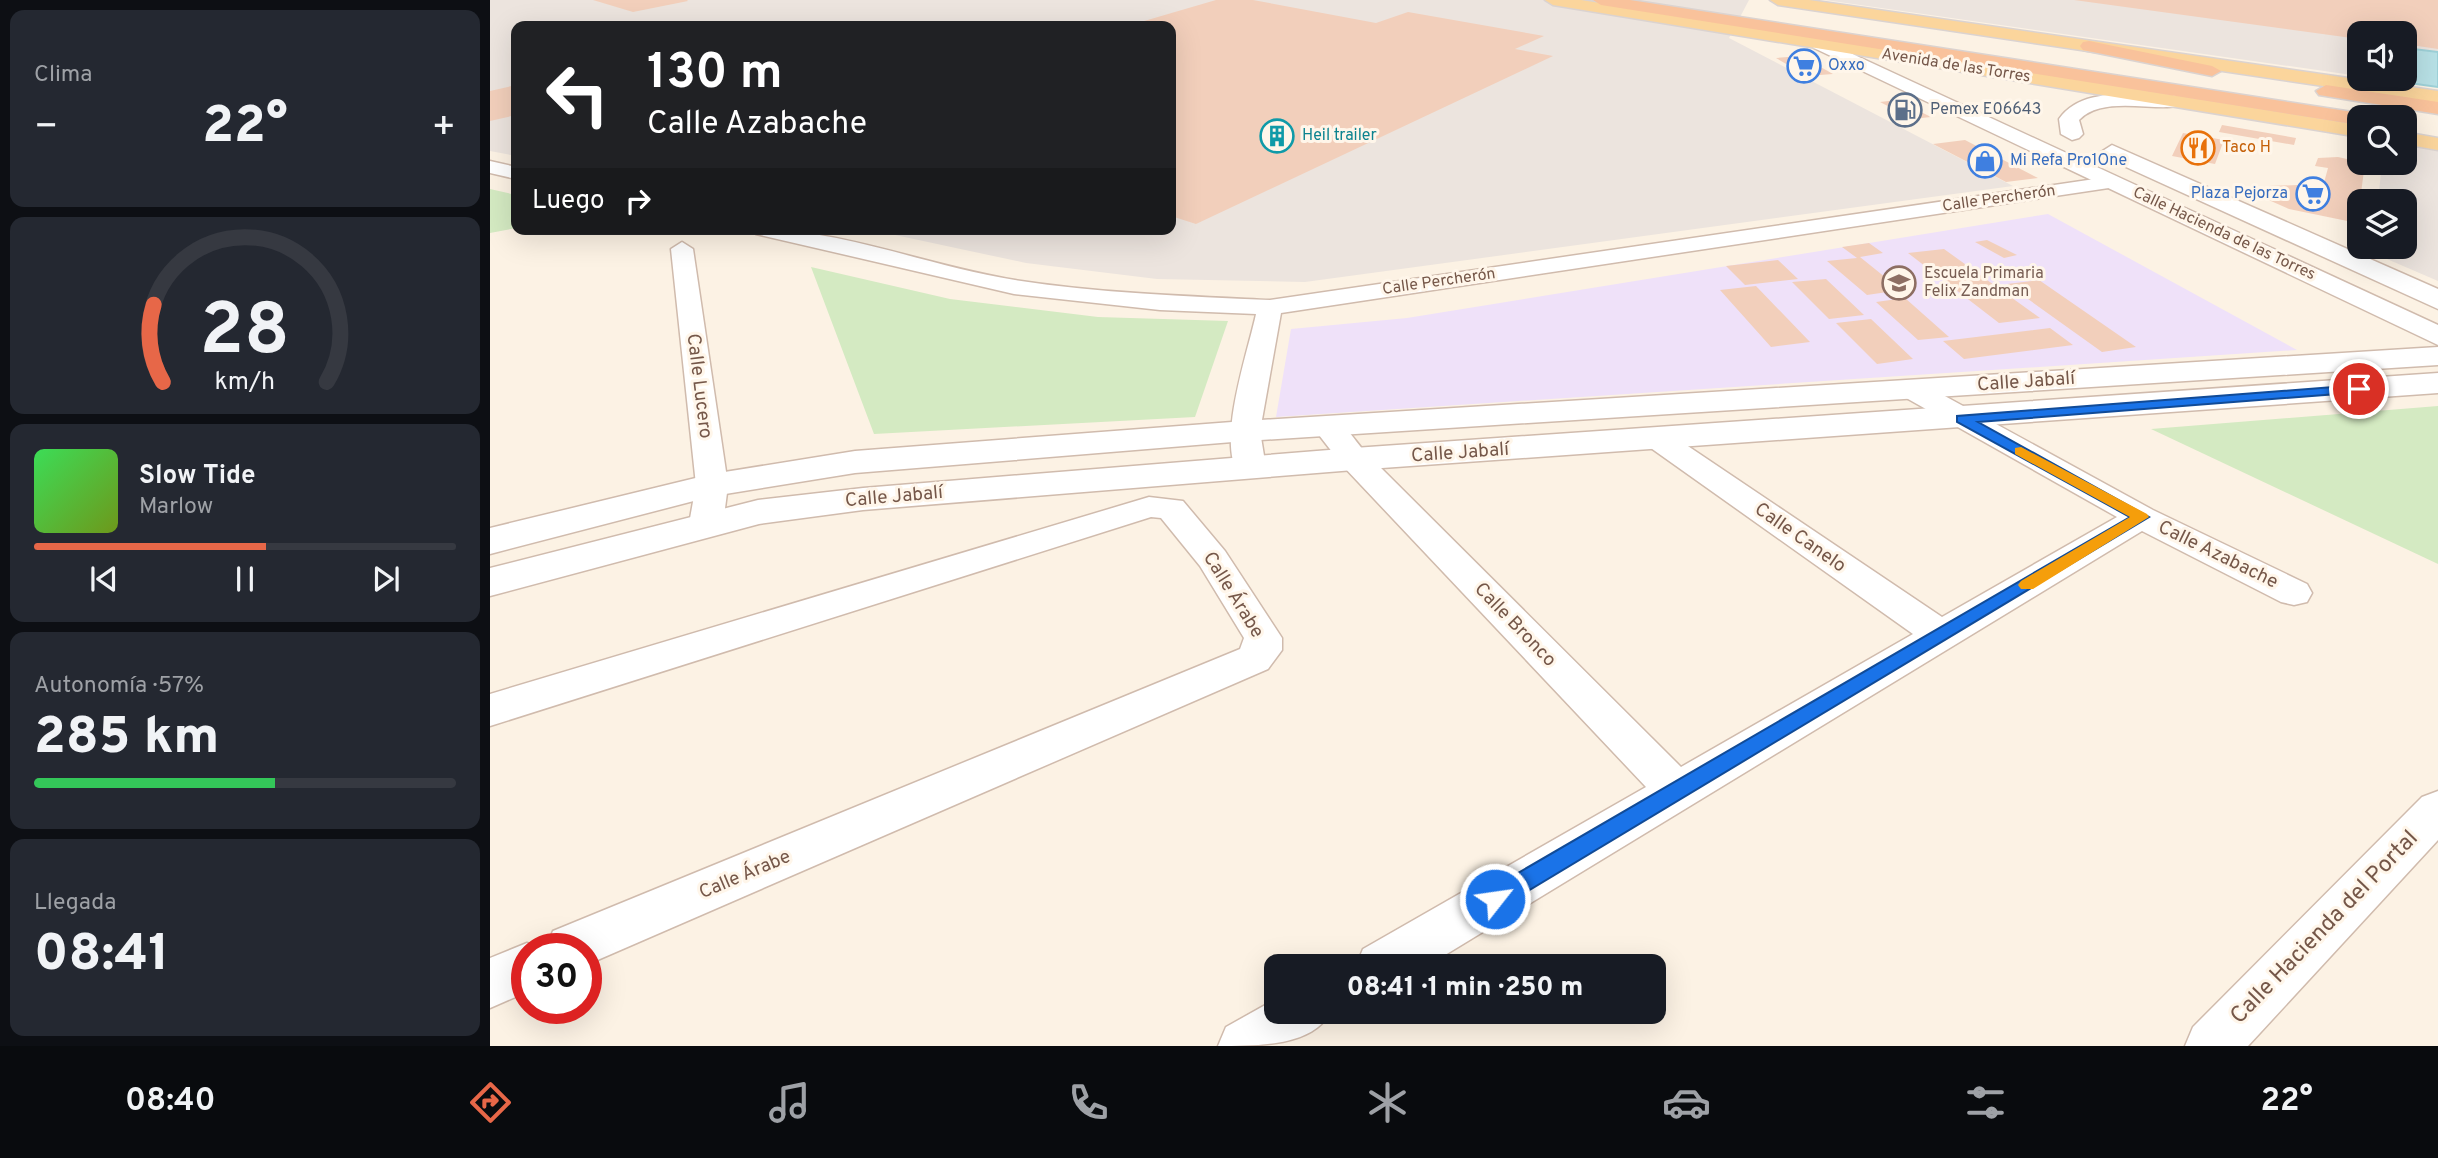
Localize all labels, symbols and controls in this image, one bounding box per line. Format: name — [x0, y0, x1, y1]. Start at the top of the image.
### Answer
map controls — [2347, 21, 2417, 259]
button: sound — [2347, 21, 2417, 91]
text: 130 m — [647, 44, 783, 106]
street label: Avenida de las Torres — [1880, 44, 2032, 88]
supermarket icon: Oxxo — [1785, 47, 1823, 85]
icon: left — [532, 49, 623, 140]
place label: Oxxo — [1828, 56, 1865, 76]
text: Clima — [34, 61, 92, 90]
fuel station icon: Pemex E06643 — [1886, 91, 1924, 129]
text: 22° — [202, 95, 288, 161]
place label: Pemex E06643 — [1930, 100, 2041, 120]
text: − — [34, 104, 59, 153]
text: + — [431, 104, 456, 153]
text: Calle Azabache — [647, 105, 867, 145]
button: search — [2347, 105, 2417, 175]
building icon: Heil trailer — [1258, 117, 1296, 155]
place label: Heil trailer — [1302, 126, 1377, 146]
restaurant icon: Taco H — [2179, 129, 2217, 167]
place label: Taco H — [2222, 138, 2271, 158]
shop icon: Mi Refa Pro1One — [1966, 142, 2004, 180]
place label: Mi Refa Pro1One — [2010, 151, 2127, 171]
supermarket icon: Plaza Pejorza — [2294, 175, 2332, 213]
street label: Calle Percherón — [1941, 181, 2057, 217]
icon: right — [619, 182, 657, 220]
street label: Calle Hacienda de las Torres — [2129, 183, 2319, 285]
place label: Plaza Pejorza — [2191, 184, 2288, 204]
text: Luego — [532, 185, 605, 218]
button: layers — [2347, 189, 2417, 259]
street label: Calle Percherón — [1381, 264, 1497, 300]
school or university icon: Escuela Primaria Felix Zandman — [1880, 264, 1918, 302]
place label: Escuela Primaria Felix Zandman — [1924, 264, 2044, 302]
text: 28 — [200, 288, 290, 380]
street label: Calle Lucero — [681, 332, 717, 440]
pin — [2329, 359, 2389, 419]
street label: Calle Jabalí — [1976, 366, 2078, 397]
text: km/h — [215, 367, 275, 399]
icon: arrive — [2340, 370, 2378, 408]
street label: Calle Jabalí — [1410, 437, 1512, 468]
text: Slow Tide — [139, 460, 256, 493]
street label: Calle Jabalí — [844, 481, 946, 513]
text: Marlow — [139, 493, 213, 522]
street label: Calle Canelo — [1750, 498, 1850, 578]
street label: Calle Azabache — [2154, 516, 2282, 594]
street label: Calle Árabe — [1197, 547, 1270, 643]
icon: previous — [85, 560, 123, 598]
icon: pause — [226, 560, 264, 598]
icon: next — [367, 560, 405, 598]
street label: Calle Bronco — [1469, 578, 1561, 672]
text: Autonomía · 57% — [34, 672, 204, 701]
text: 285 km — [34, 706, 219, 772]
street label: Calle Hacienda del Portal — [2225, 825, 2425, 1031]
street label: Calle Árabe — [695, 844, 794, 905]
position arrow — [1458, 862, 1532, 936]
text: Llegada — [34, 889, 116, 918]
text: 08:41 — [34, 923, 170, 989]
speed limit sign: 30 — [511, 933, 602, 1024]
text: 08:41 · 1 min · 250 m — [1347, 972, 1583, 1005]
icon: directions — [466, 1078, 515, 1127]
icon: music — [765, 1078, 814, 1127]
icon: phone — [1064, 1078, 1113, 1127]
icon: climate — [1363, 1078, 1412, 1127]
icon: car — [1662, 1078, 1711, 1127]
icon: filters — [1961, 1078, 2010, 1127]
text: 08:40 — [125, 1082, 216, 1122]
text: 22° — [2260, 1082, 2313, 1122]

